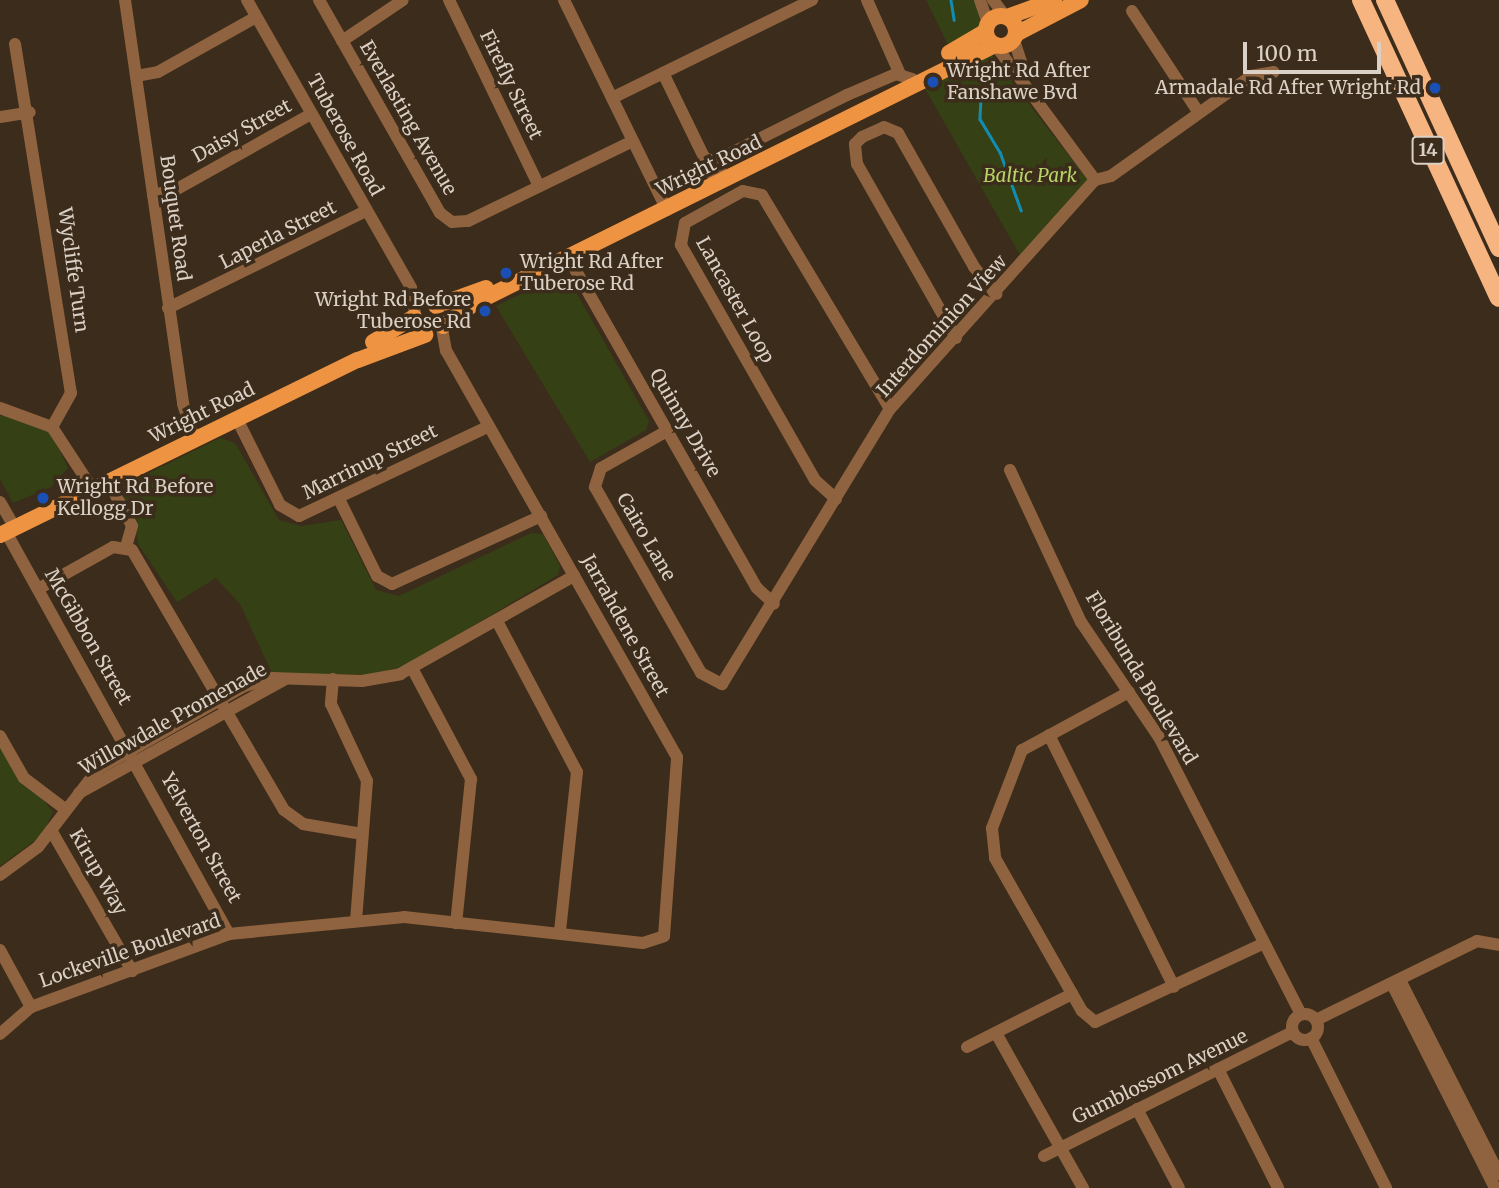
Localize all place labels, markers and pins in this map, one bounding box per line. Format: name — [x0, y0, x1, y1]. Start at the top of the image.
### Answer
place label: Wright Rd After Fanshawe Bvd — [947, 60, 1091, 104]
marker: Wright Rd After Fanshawe Bvd — [925, 74, 941, 90]
place label: Armadale Rd After Wright Rd — [1155, 77, 1421, 99]
marker: Armadale Rd After Wright Rd — [1427, 80, 1443, 96]
place label: Wright Rd After Tuberose Rd — [520, 251, 664, 295]
marker: Wright Rd After Tuberose Rd — [498, 265, 514, 281]
place label: Wright Rd Before Tuberose Rd — [315, 289, 471, 333]
marker: Wright Rd Before Tuberose Rd — [477, 303, 493, 319]
place label: Wright Rd Before Kellogg Dr — [57, 476, 213, 520]
marker: Wright Rd Before Kellogg Dr — [35, 490, 51, 506]

